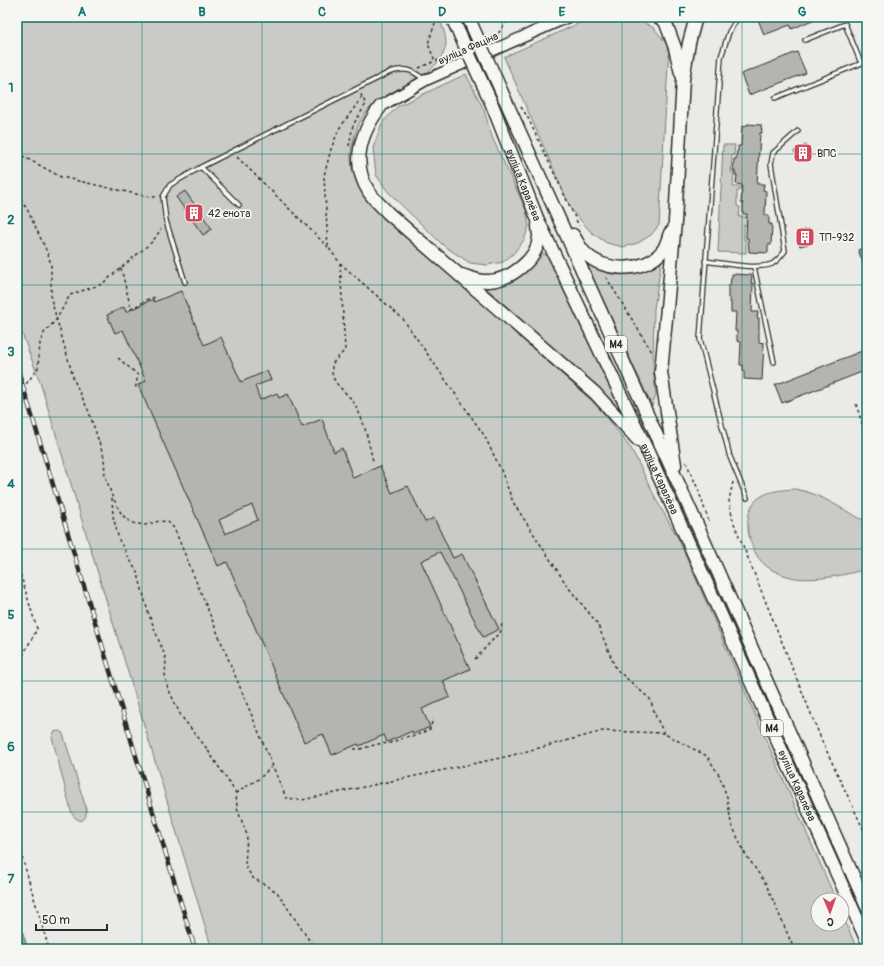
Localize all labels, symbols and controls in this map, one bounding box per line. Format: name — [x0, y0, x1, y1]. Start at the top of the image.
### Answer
text: A — [78, 4, 87, 20]
text: B — [198, 4, 206, 20]
text: C — [318, 4, 326, 20]
text: D — [438, 4, 446, 20]
text: E — [559, 4, 566, 20]
text: F — [678, 4, 686, 20]
text: G — [798, 4, 807, 20]
street label: вуліца Фаціна — [436, 29, 500, 67]
text: 1 — [8, 80, 14, 96]
building icon: ВПС — [792, 142, 814, 164]
street label: вуліца Каралёва — [503, 147, 543, 223]
place label: ВПС — [817, 147, 837, 160]
building icon: 42 енота — [183, 202, 205, 224]
place label: 42 енота — [208, 207, 250, 220]
text: 2 — [7, 212, 15, 228]
building icon: ТП-932 — [794, 226, 816, 248]
place label: ТП-932 — [819, 231, 854, 244]
road number: М4 — [605, 336, 627, 352]
text: 3 — [7, 344, 15, 360]
street label: вуліца Каралёва — [638, 441, 681, 516]
text: 4 — [7, 476, 15, 492]
text: 5 — [7, 607, 15, 623]
road number: М4 — [761, 720, 783, 736]
text: 6 — [7, 739, 15, 755]
street label: вуліца Каралёва — [775, 748, 818, 823]
text: 7 — [8, 871, 15, 887]
north arrow — [810, 892, 850, 932]
scale bar — [36, 906, 107, 932]
text: 50 m — [42, 913, 70, 928]
text: С — [827, 915, 834, 928]

